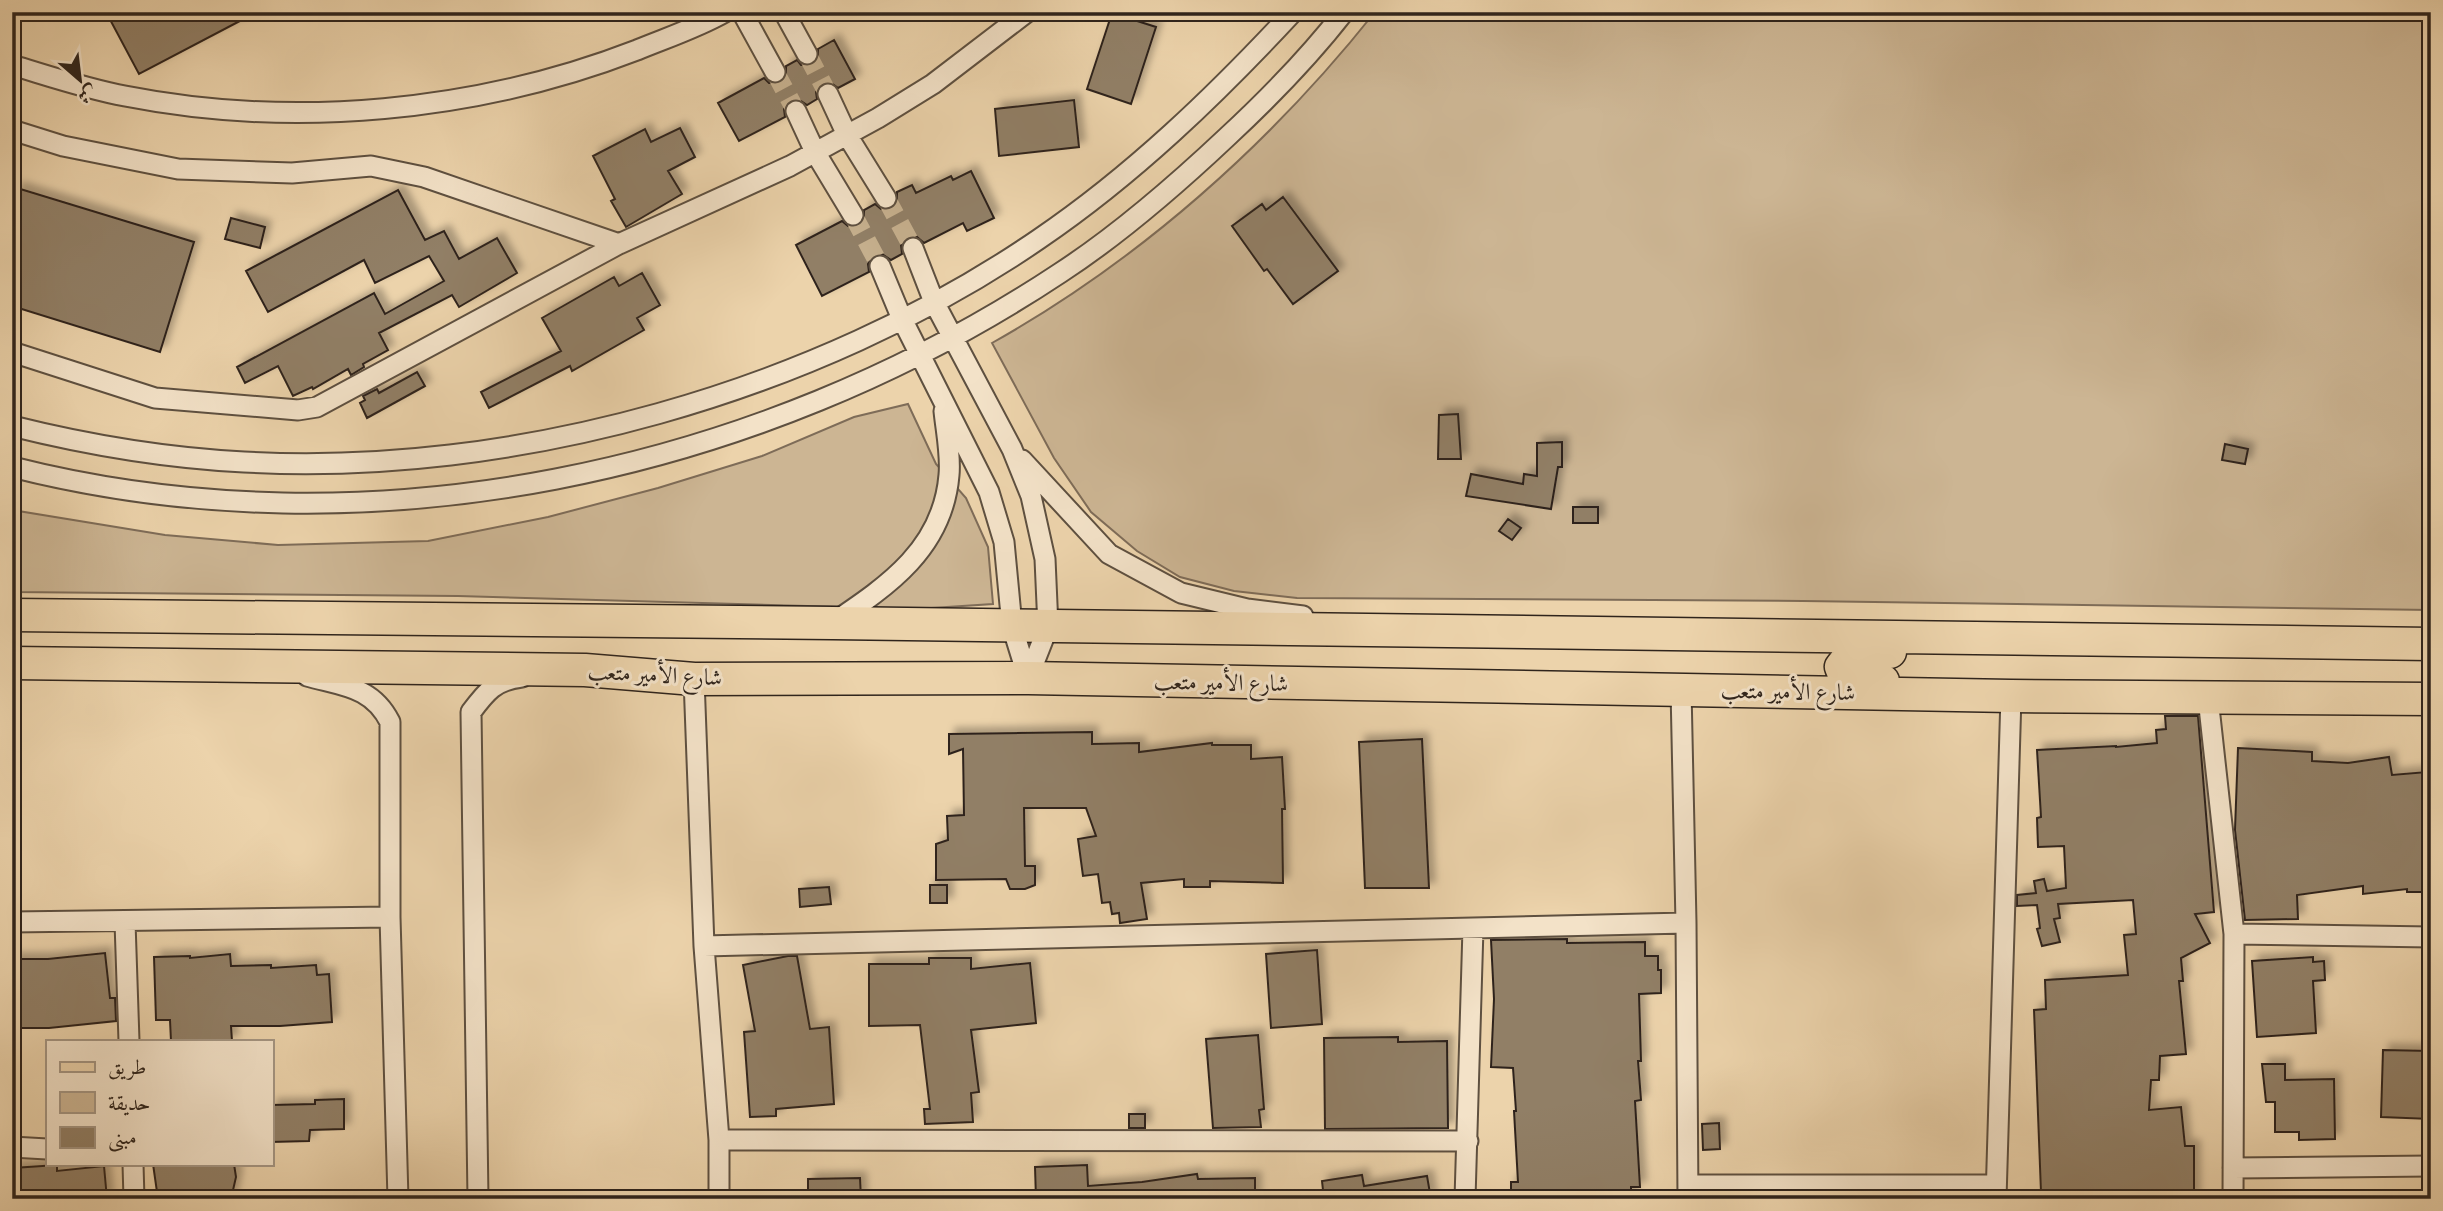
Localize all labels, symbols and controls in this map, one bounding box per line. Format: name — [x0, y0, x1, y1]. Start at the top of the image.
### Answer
north arrow — [46, 46, 116, 116]
text: ش — [73, 78, 103, 112]
street label: شارع الأمير متعب — [587, 653, 723, 697]
street label: شارع الأمير متعب — [1153, 664, 1289, 703]
street label: شارع الأمير متعب — [1720, 673, 1856, 712]
legend — [46, 1040, 273, 1166]
text: طريق — [108, 1051, 146, 1082]
text: حديقة — [108, 1087, 151, 1118]
text: مبنى — [108, 1121, 137, 1152]

